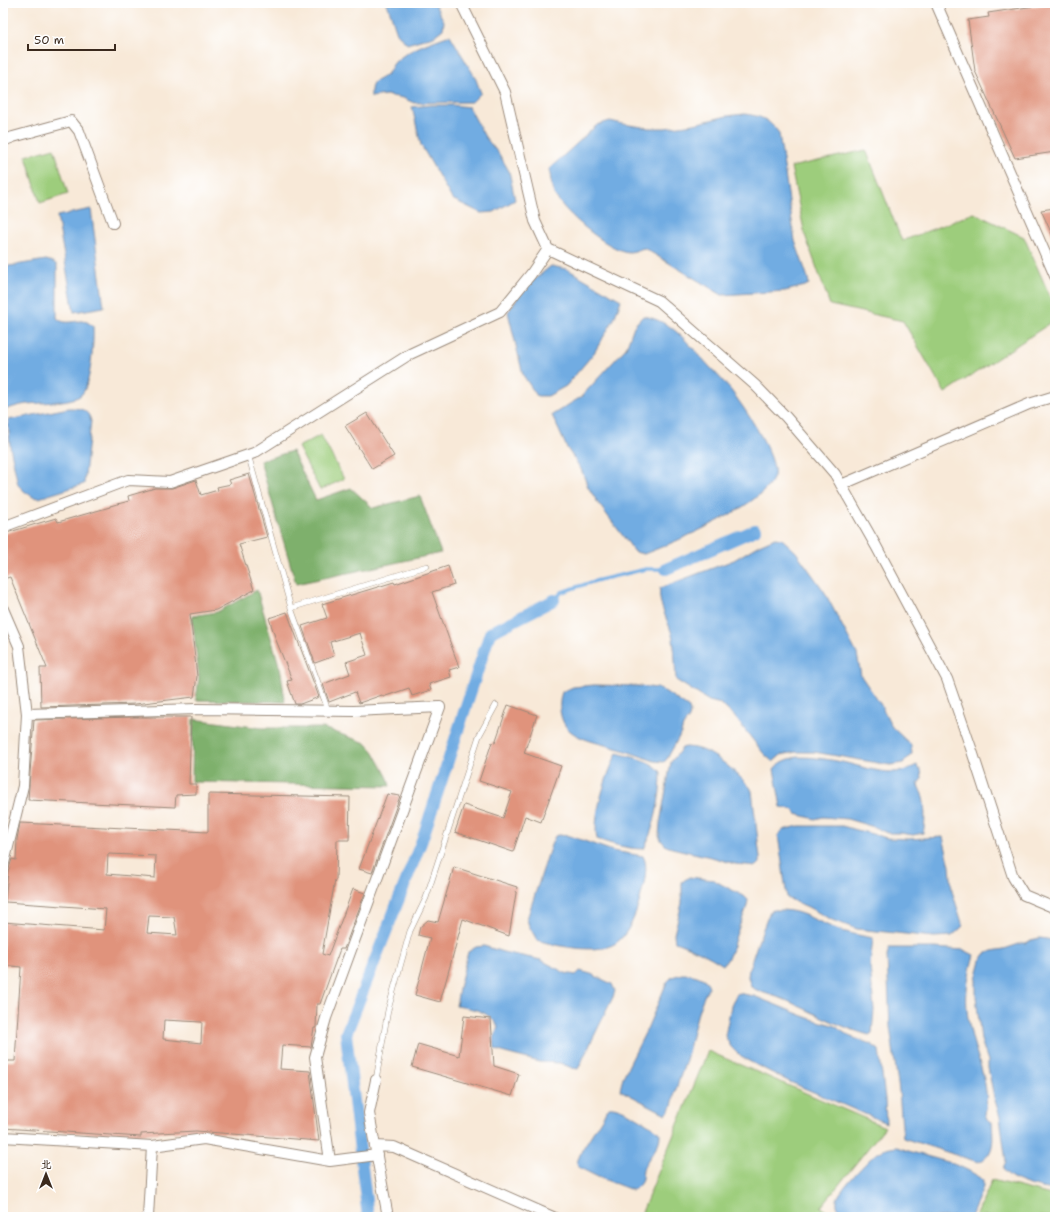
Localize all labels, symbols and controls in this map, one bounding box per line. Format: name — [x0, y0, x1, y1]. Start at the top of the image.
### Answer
scale bar — [28, 26, 115, 52]
text: 50 m — [34, 32, 64, 48]
north arrow — [26, 1154, 66, 1194]
text: 北 — [41, 1157, 52, 1172]

